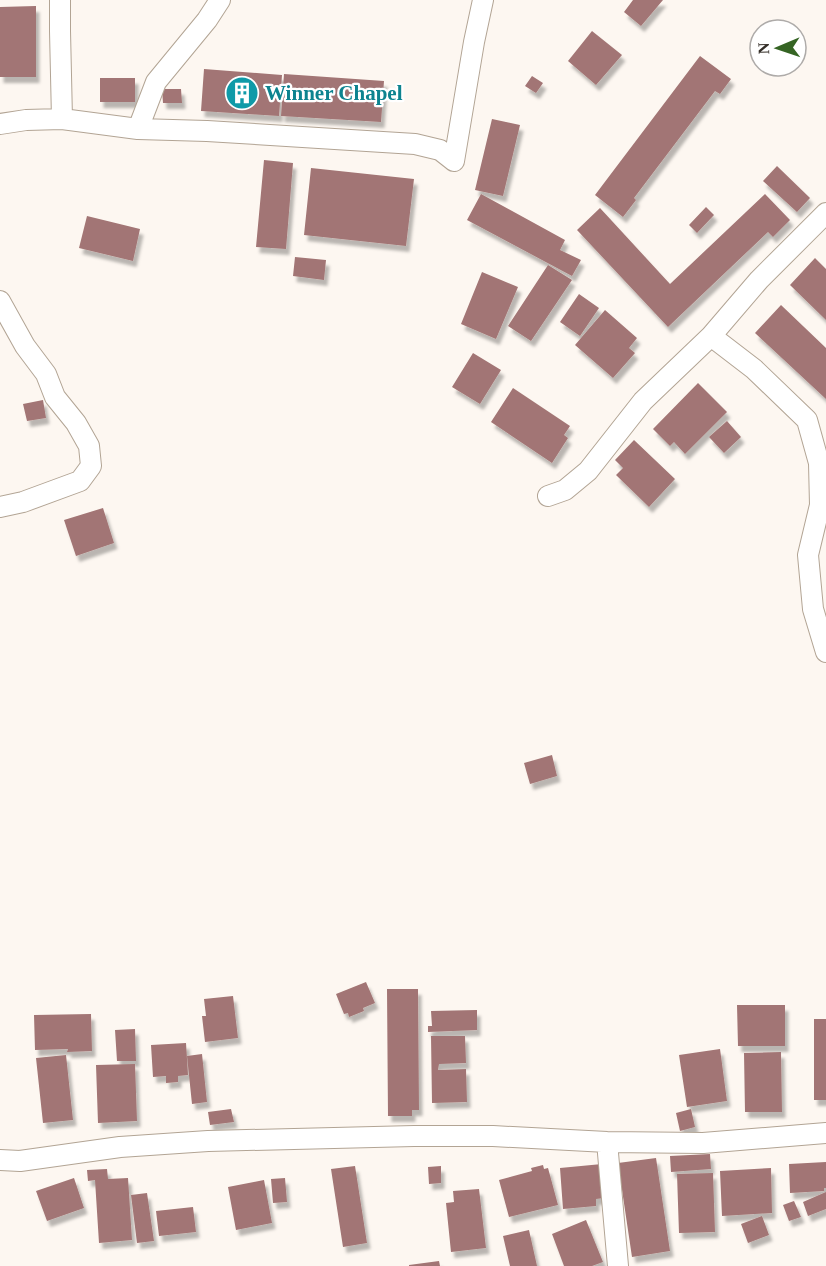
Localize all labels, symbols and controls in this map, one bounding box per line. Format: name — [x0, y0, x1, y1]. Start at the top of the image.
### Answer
north arrow — [748, 18, 808, 78]
text: N — [755, 42, 772, 55]
building icon: Winner Chapel — [224, 75, 260, 111]
place label: Winner Chapel — [265, 81, 403, 105]

